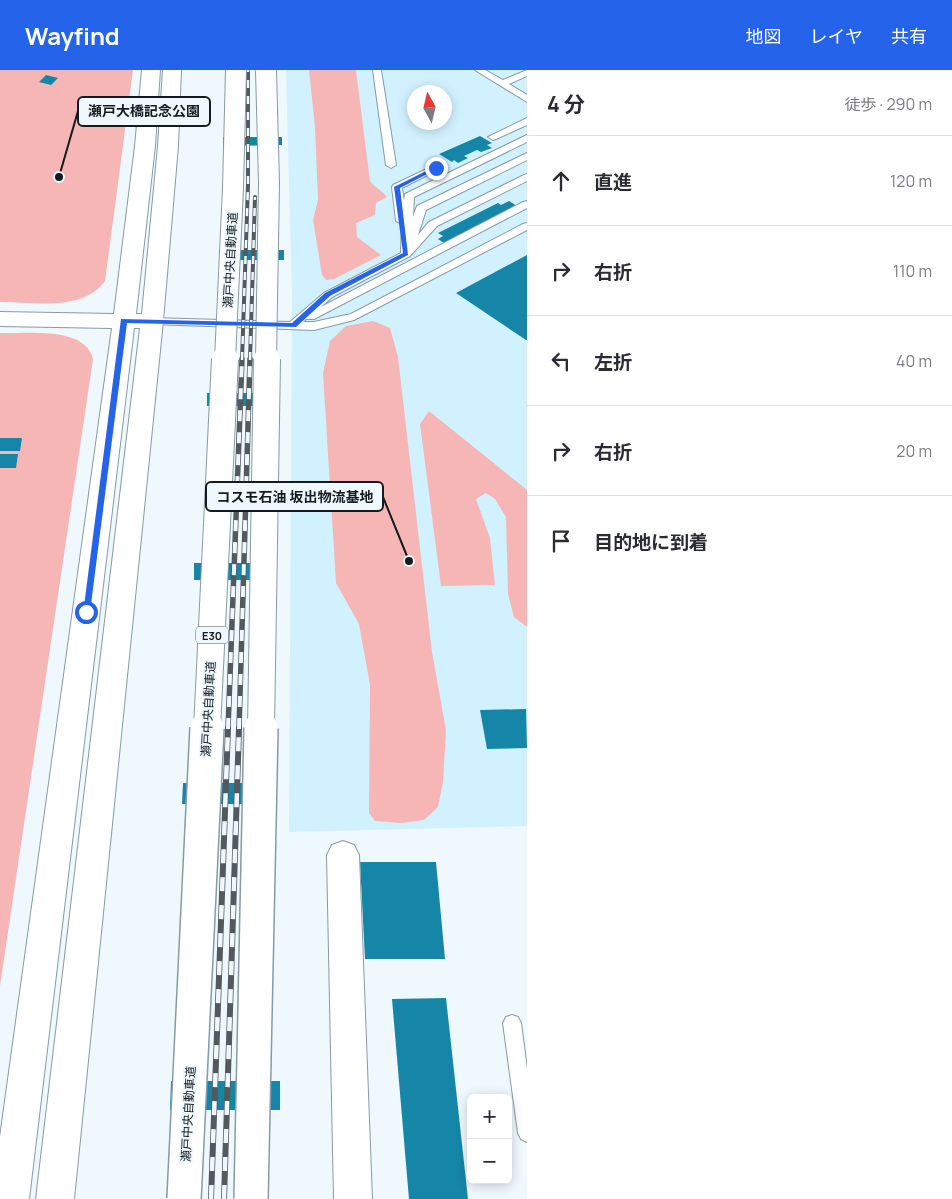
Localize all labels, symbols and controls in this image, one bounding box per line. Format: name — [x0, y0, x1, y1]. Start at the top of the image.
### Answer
text: Wayfind — [25, 19, 120, 52]
text: 地図 — [746, 24, 782, 48]
text: レイヤ — [810, 24, 863, 48]
text: 共有 — [891, 24, 927, 48]
north arrow — [407, 85, 452, 130]
text: 4 分 — [547, 90, 585, 118]
text: 徒歩 · 290 m — [844, 93, 932, 115]
callout: 瀬戸大橋記念公園 — [78, 97, 210, 126]
text: 瀬戸大橋記念公園 — [88, 101, 200, 120]
route end — [425, 157, 448, 180]
icon: ahead — [547, 167, 575, 195]
text: 直進 — [594, 169, 632, 195]
text: 120 m — [890, 170, 932, 192]
street label: 瀬戸中央自動車道 — [219, 212, 241, 308]
icon: right — [547, 257, 575, 285]
text: 右折 — [594, 259, 632, 285]
text: 110 m — [893, 260, 932, 282]
icon: left — [547, 347, 575, 375]
text: 左折 — [594, 349, 632, 375]
text: 40 m — [896, 350, 932, 372]
icon: right — [547, 437, 575, 465]
text: 右折 — [594, 439, 632, 465]
text: 20 m — [896, 440, 932, 462]
callout: コスモ石油 坂出物流基地 — [206, 482, 383, 511]
text: コスモ石油 坂出物流基地 — [217, 487, 373, 506]
icon: arrive — [547, 527, 575, 555]
text: 目的地に到着 — [594, 529, 708, 555]
route start — [75, 601, 98, 624]
road number: E30 — [196, 626, 228, 644]
street label: 瀬戸中央自動車道 — [197, 661, 219, 757]
street label: 瀬戸中央自動車道 — [177, 1066, 199, 1162]
map controls — [467, 1094, 512, 1184]
button: + — [467, 1094, 512, 1139]
button: − — [467, 1139, 512, 1184]

